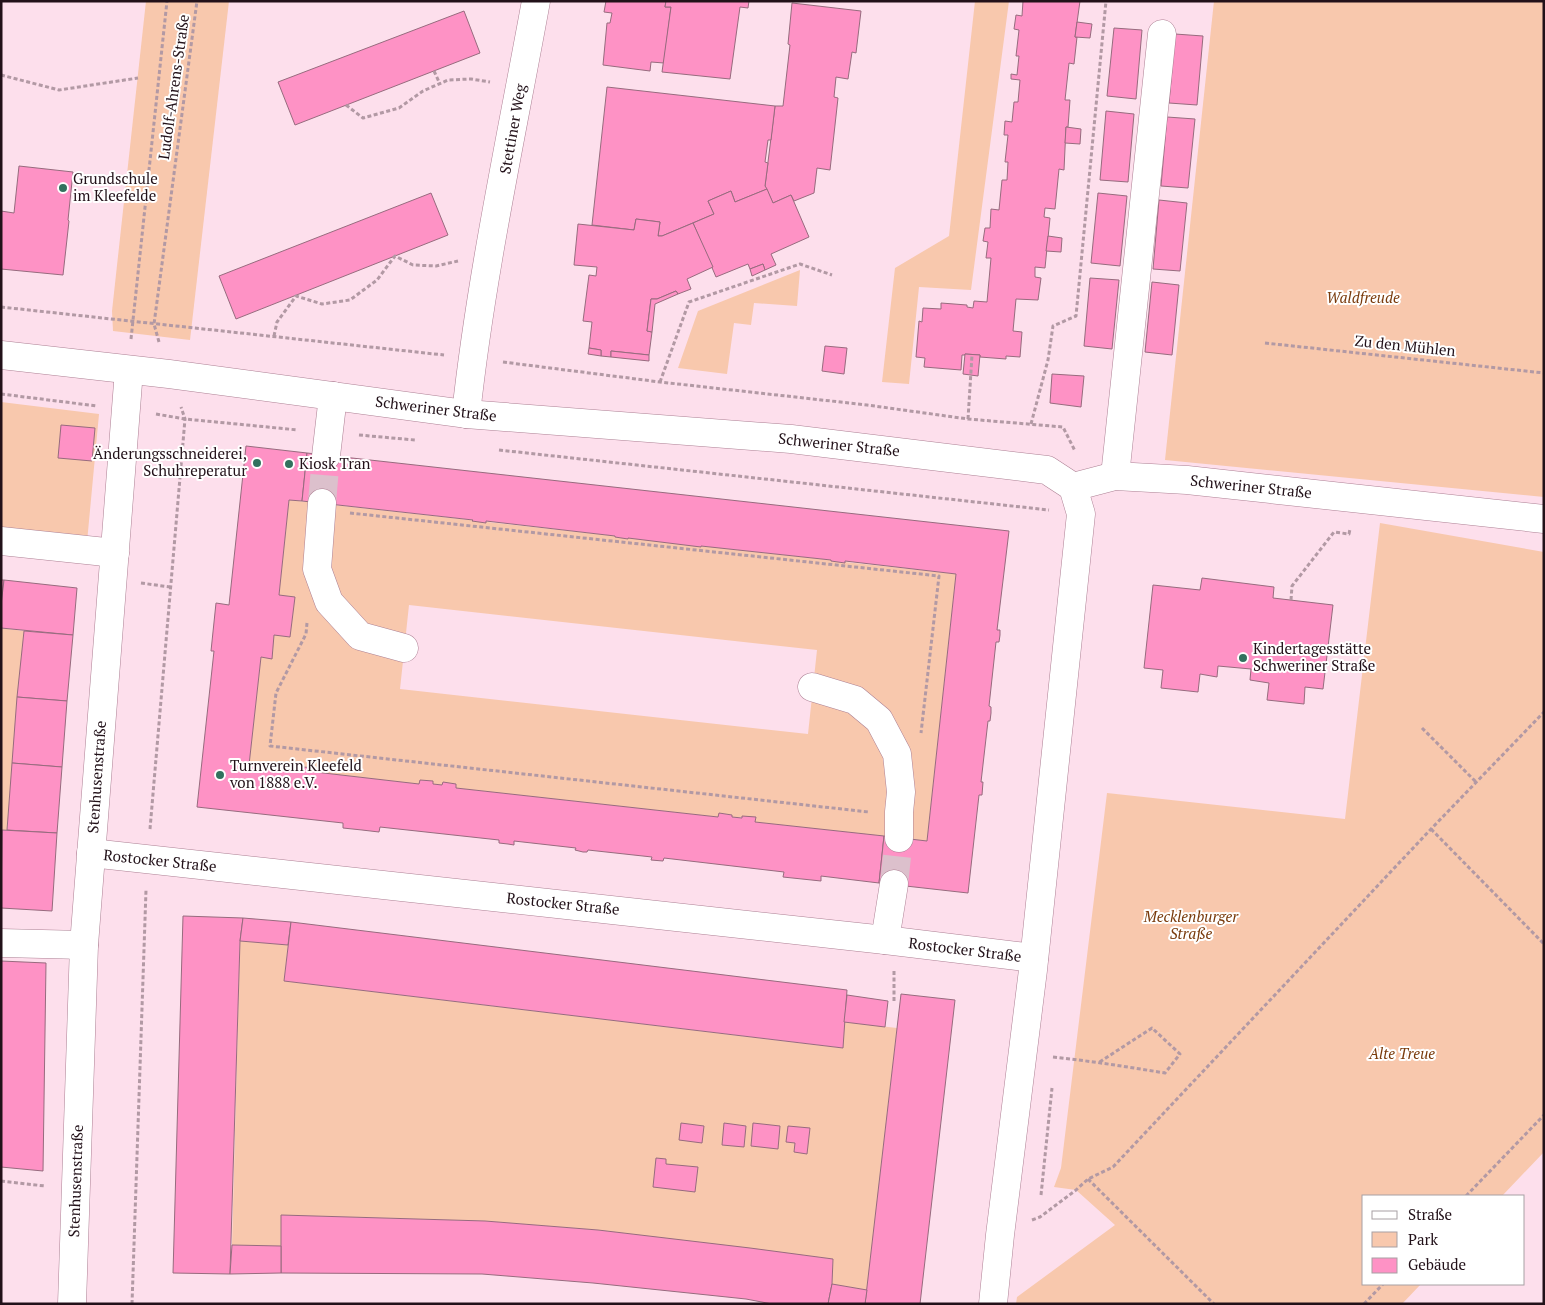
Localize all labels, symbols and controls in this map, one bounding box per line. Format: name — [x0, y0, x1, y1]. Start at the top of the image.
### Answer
street label: Ludolf-Ahrens-Straße — [153, 13, 193, 161]
street label: Stettiner Weg — [494, 81, 530, 175]
place label: Grundschule im Kleefelde — [73, 168, 158, 205]
marker: Grundschule im Kleefelde — [57, 182, 69, 194]
park label: Waldfreude — [1326, 287, 1400, 307]
street label: Zu den Mühlen — [1354, 330, 1457, 360]
street label: Schweriner Straße — [374, 391, 498, 425]
street label: Schweriner Straße — [777, 428, 901, 460]
place label: Änderungsschneiderei, Schuhreperatur — [93, 443, 247, 480]
place label: Kiosk Tran — [299, 453, 371, 473]
marker: Änderungsschneiderei, Schuhreperatur — [251, 457, 263, 469]
marker: Kiosk Tran — [283, 458, 295, 470]
street label: Schweriner Straße — [1189, 470, 1313, 502]
place label: Kindertagesstätte Schweriner Straße — [1253, 638, 1375, 675]
marker: Kindertagesstätte Schweriner Straße — [1237, 652, 1249, 664]
street label: Stenhusenstraße — [82, 720, 110, 834]
place label: Turnverein Kleefeld von 1888 e.V. — [229, 755, 362, 792]
marker: Turnverein Kleefeld von 1888 e.V. — [214, 769, 226, 781]
street label: Rostocker Straße — [103, 844, 218, 876]
street label: Rostocker Straße — [506, 887, 621, 919]
park label: Mecklenburger Straße — [1143, 906, 1239, 943]
street label: Rostocker Straße — [908, 932, 1023, 966]
park label: Alte Treue — [1368, 1043, 1435, 1063]
street label: Stenhusenstraße — [63, 1124, 87, 1238]
legend — [1362, 1195, 1525, 1285]
text: Straße — [1408, 1204, 1452, 1224]
text: Park — [1408, 1229, 1438, 1249]
text: Gebäude — [1408, 1254, 1466, 1274]

